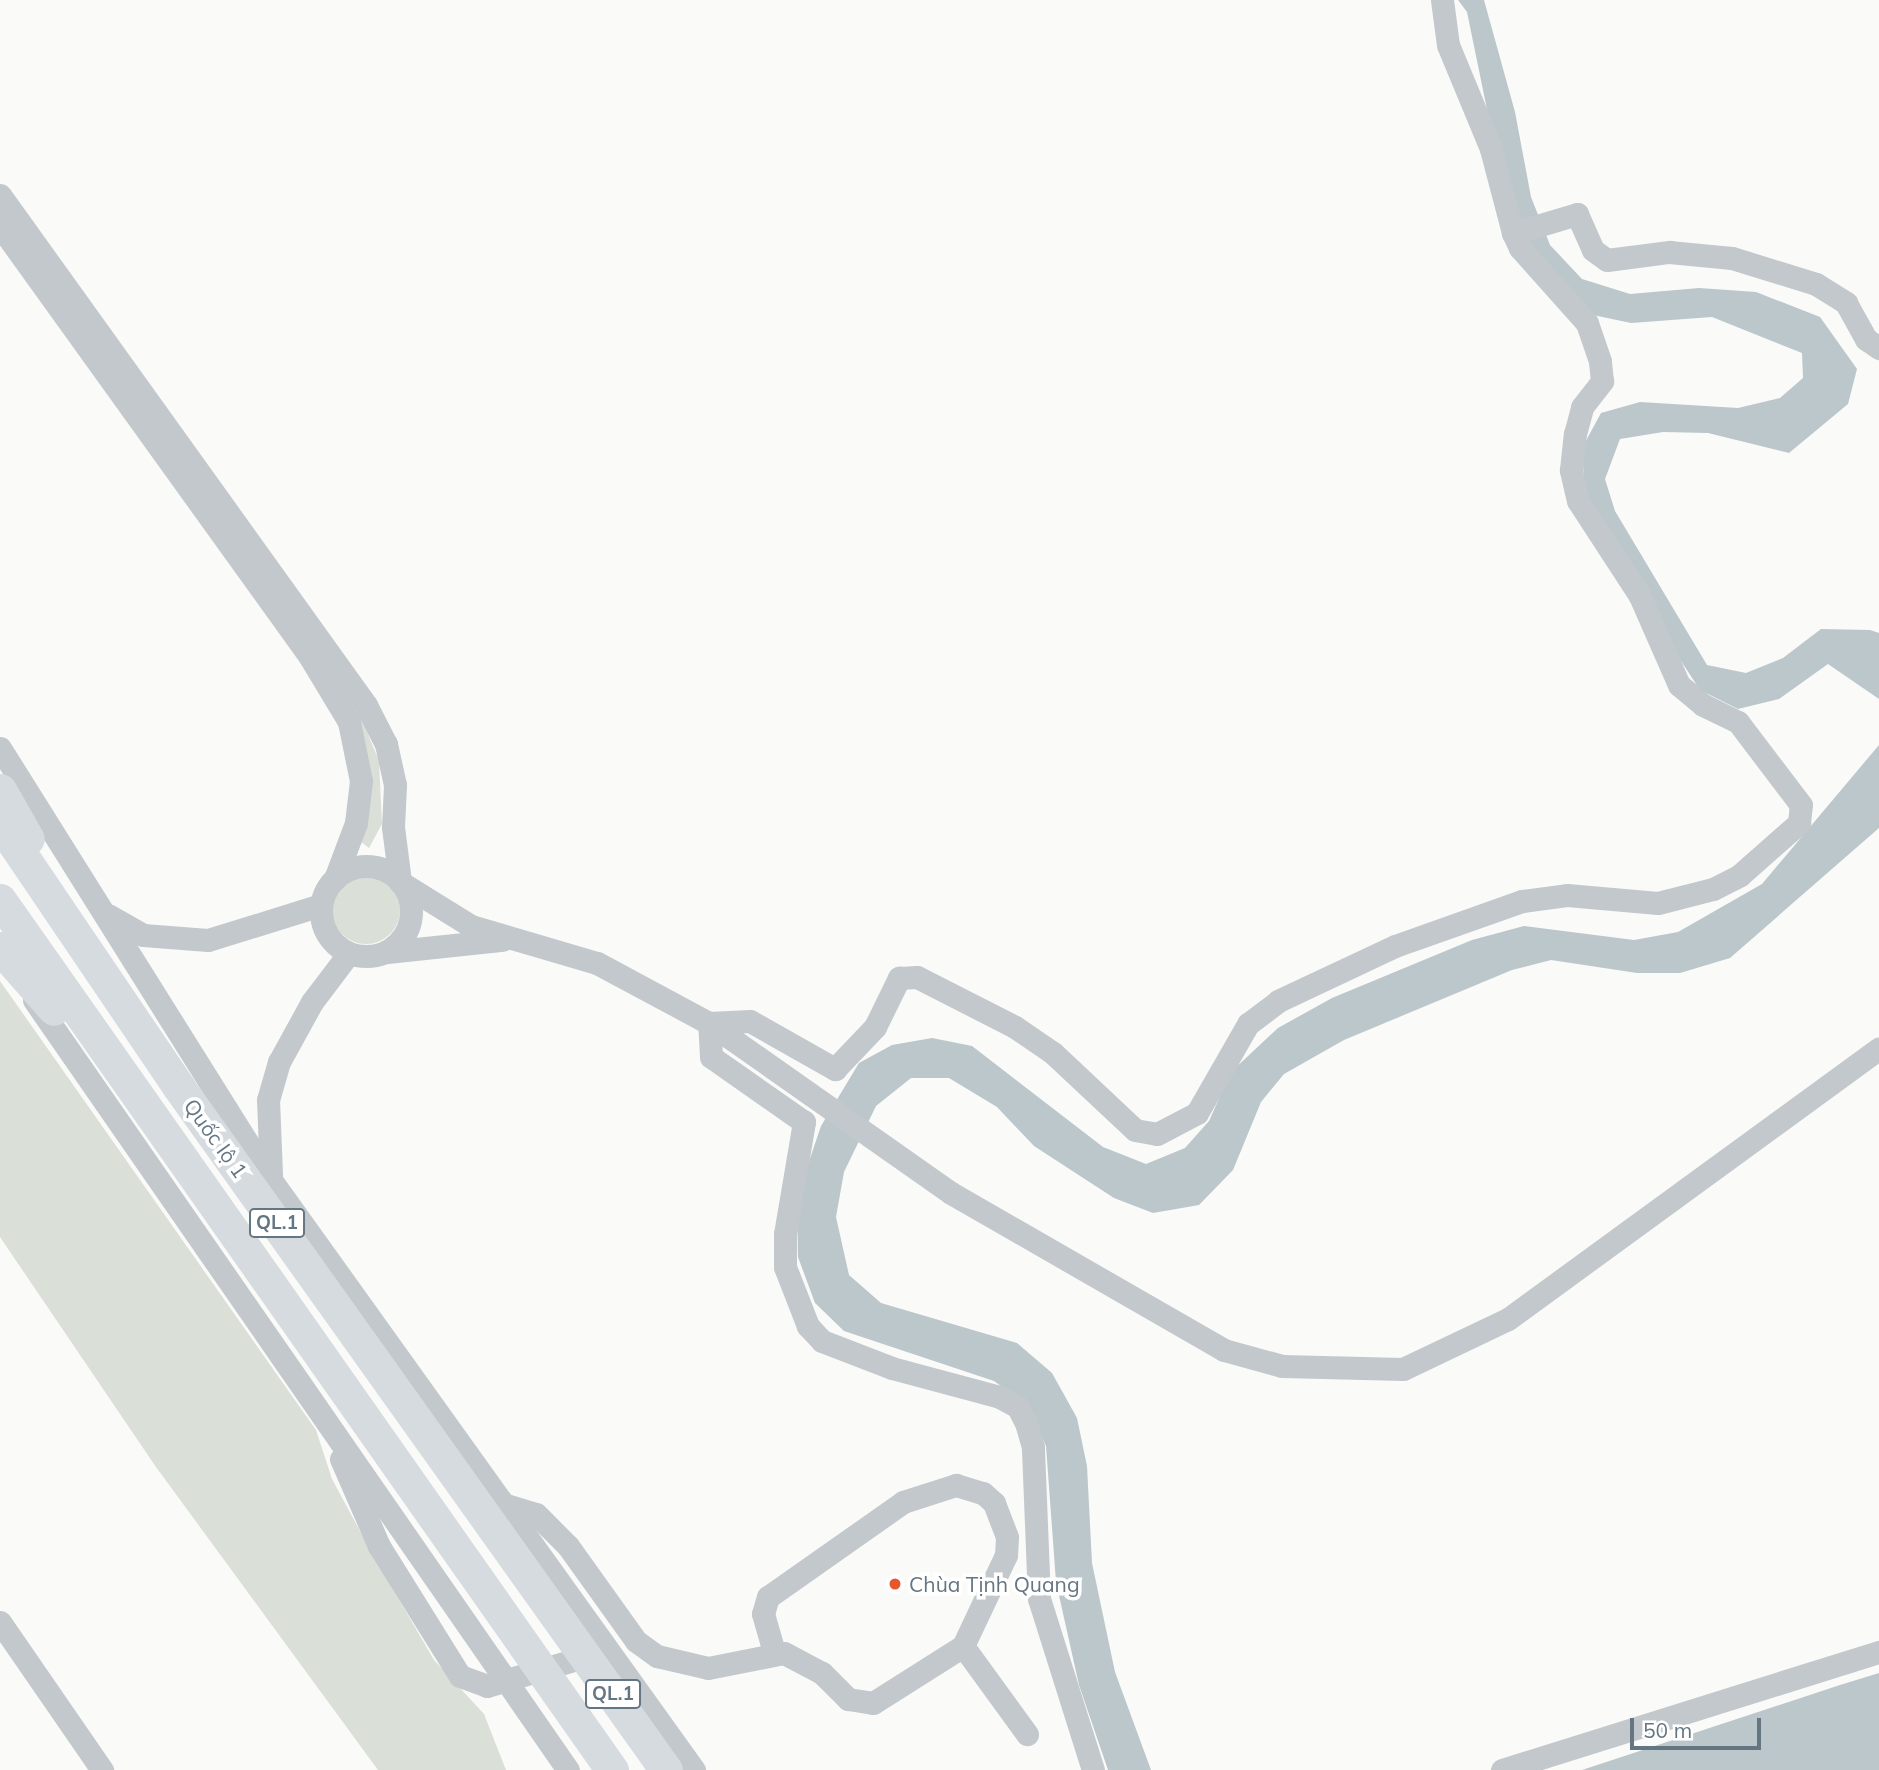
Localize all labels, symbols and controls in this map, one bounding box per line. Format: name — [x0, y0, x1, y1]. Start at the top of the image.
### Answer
street label: Quốc lộ 1 — [179, 1094, 253, 1182]
road number: QL.1 — [249, 1208, 305, 1238]
place label: Chùa Tịnh Quang — [909, 1571, 1080, 1597]
marker: Chùa Tịnh Quang — [887, 1576, 903, 1592]
road number: QL.1 — [585, 1678, 641, 1710]
scale bar — [1634, 1704, 1765, 1748]
text: 50 m — [1643, 1717, 1692, 1743]

